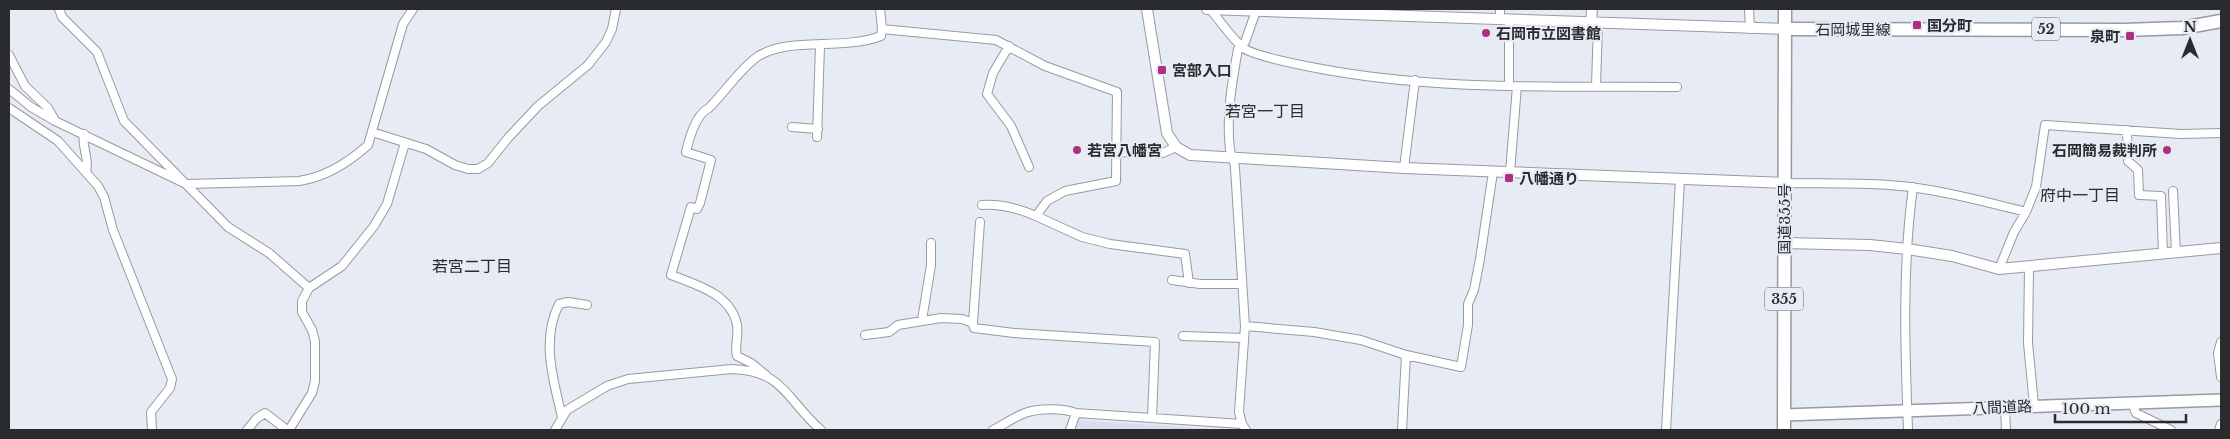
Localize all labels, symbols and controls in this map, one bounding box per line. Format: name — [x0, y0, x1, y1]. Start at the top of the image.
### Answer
north arrow — [2165, 15, 2215, 65]
place label: 国分町 — [1927, 16, 1972, 35]
road number: 52 — [2032, 18, 2060, 40]
text: N — [2183, 18, 2197, 36]
marker: 国分町 — [1911, 19, 1923, 31]
street label: 石岡城里線 — [1815, 20, 1891, 39]
place label: 石岡市立図書館 — [1496, 24, 1601, 43]
marker: 石岡市立図書館 — [1480, 27, 1492, 39]
place label: 泉町 — [2090, 27, 2120, 46]
marker: 泉町 — [2124, 30, 2136, 42]
place label: 宮部入口 — [1172, 61, 1232, 80]
marker: 宮部入口 — [1156, 64, 1168, 76]
district label: 若宮一丁目 — [1225, 101, 1305, 121]
place label: 若宮八幡宮 — [1087, 141, 1162, 160]
place label: 石岡簡易裁判所 — [2052, 141, 2157, 160]
marker: 若宮八幡宮 — [1071, 144, 1083, 156]
marker: 石岡簡易裁判所 — [2161, 144, 2173, 156]
place label: 八幡通り — [1519, 169, 1579, 188]
marker: 八幡通り — [1503, 172, 1515, 184]
street label: 国道355号 — [1775, 183, 1794, 255]
district label: 府中一丁目 — [2040, 185, 2120, 205]
district label: 若宮二丁目 — [432, 256, 512, 276]
road number: 355 — [1765, 288, 1803, 310]
scale bar — [2055, 392, 2186, 424]
street label: 八間道路 — [1972, 396, 2032, 418]
text: 100 m — [2062, 399, 2111, 418]

